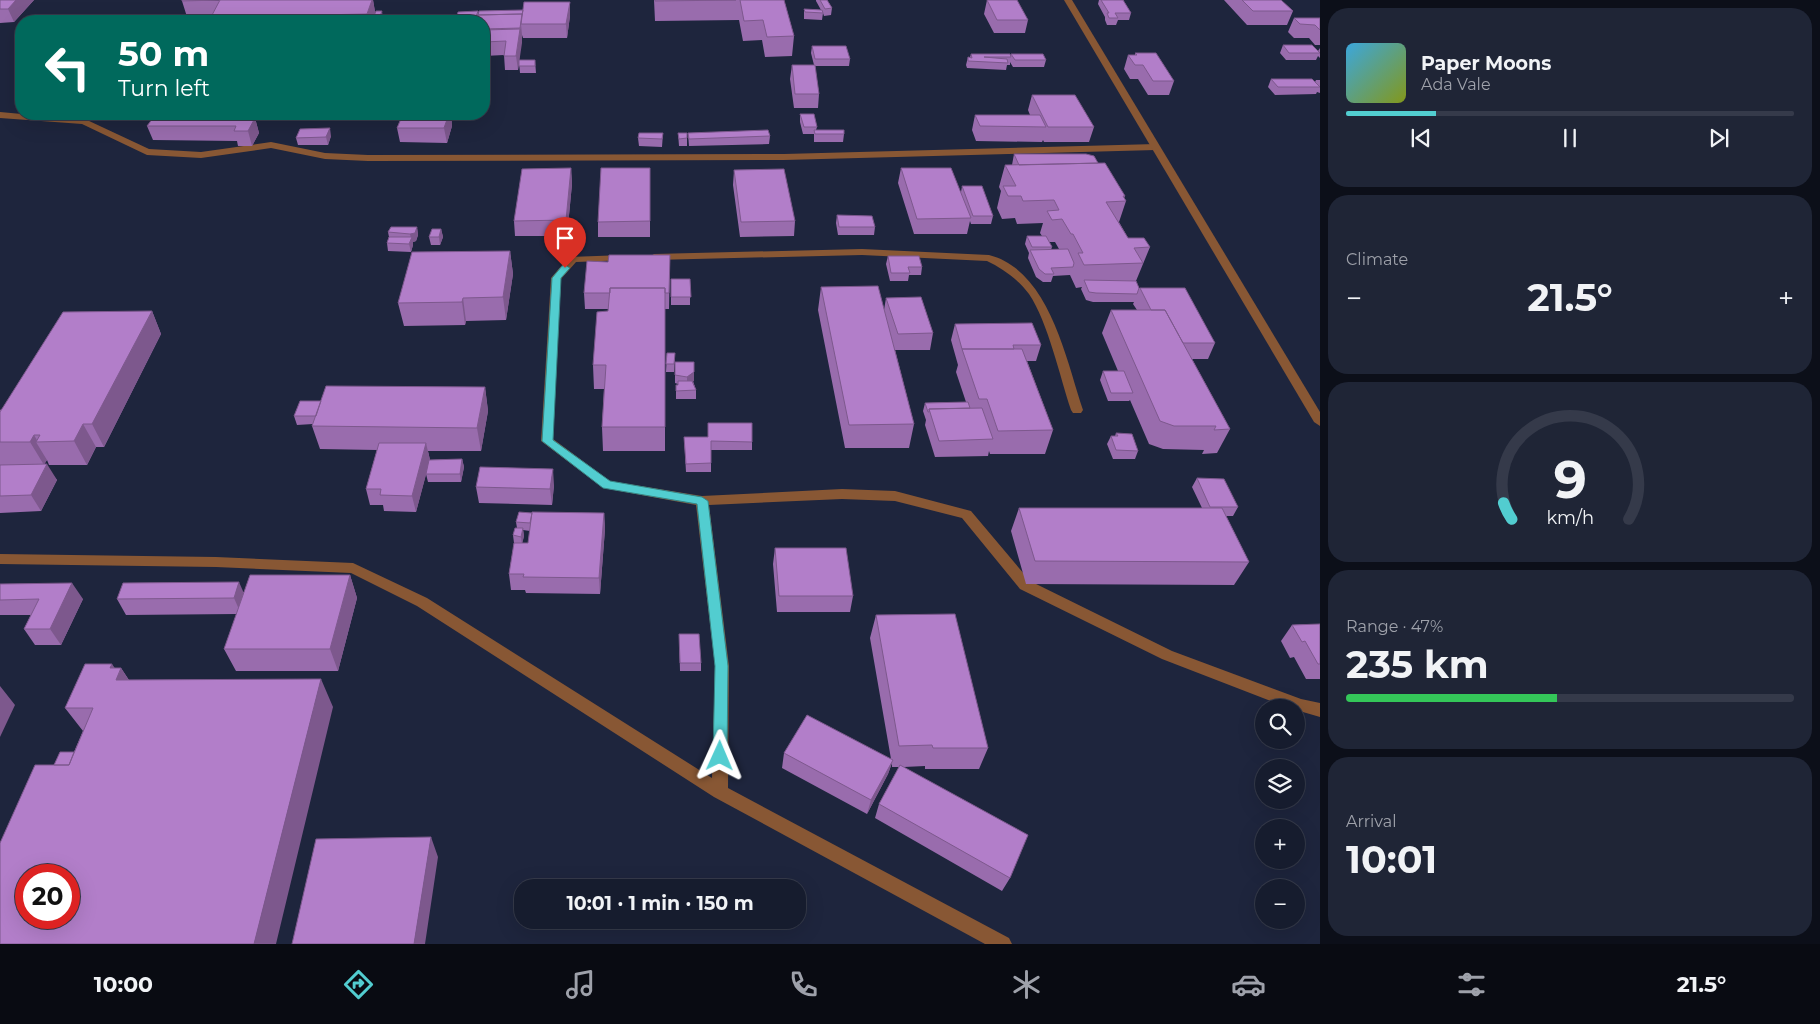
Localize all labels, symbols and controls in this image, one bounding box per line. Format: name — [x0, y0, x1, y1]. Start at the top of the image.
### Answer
text: 50 m — [118, 32, 209, 75]
icon: left — [35, 35, 100, 100]
text: Paper Moons — [1421, 52, 1551, 75]
text: Turn left — [118, 75, 210, 102]
text: Ada Vale — [1421, 75, 1491, 94]
icon: previous — [1407, 124, 1435, 152]
icon: pause — [1556, 124, 1584, 152]
icon: next — [1705, 124, 1733, 152]
pin — [544, 217, 586, 268]
icon: arrive — [551, 224, 579, 252]
text: Climate — [1346, 250, 1408, 269]
text: 21.5° — [1527, 274, 1613, 321]
text: − — [1346, 281, 1362, 315]
text: + — [1778, 281, 1794, 315]
text: 9 — [1553, 448, 1587, 511]
text: km/h — [1546, 507, 1594, 528]
text: Range · 47% — [1346, 617, 1443, 636]
text: 235 km — [1346, 641, 1489, 688]
map controls — [1255, 699, 1305, 929]
button: search — [1255, 699, 1305, 749]
position arrow — [693, 729, 745, 781]
button: layers — [1255, 759, 1305, 809]
text: Arrival — [1346, 812, 1396, 831]
button: + — [1255, 819, 1305, 869]
text: 10:01 — [1346, 836, 1437, 883]
speed limit sign: 20 — [15, 864, 80, 929]
button: − — [1255, 879, 1305, 929]
text: 10:01 · 1 min · 150 m — [566, 892, 754, 915]
icon: directions — [341, 967, 376, 1002]
icon: music — [563, 967, 598, 1002]
icon: phone — [786, 967, 821, 1002]
icon: climate — [1009, 967, 1044, 1002]
icon: car — [1231, 967, 1266, 1002]
icon: filters — [1454, 967, 1489, 1002]
text: 10:00 — [94, 971, 153, 998]
text: 21.5° — [1677, 971, 1726, 998]

